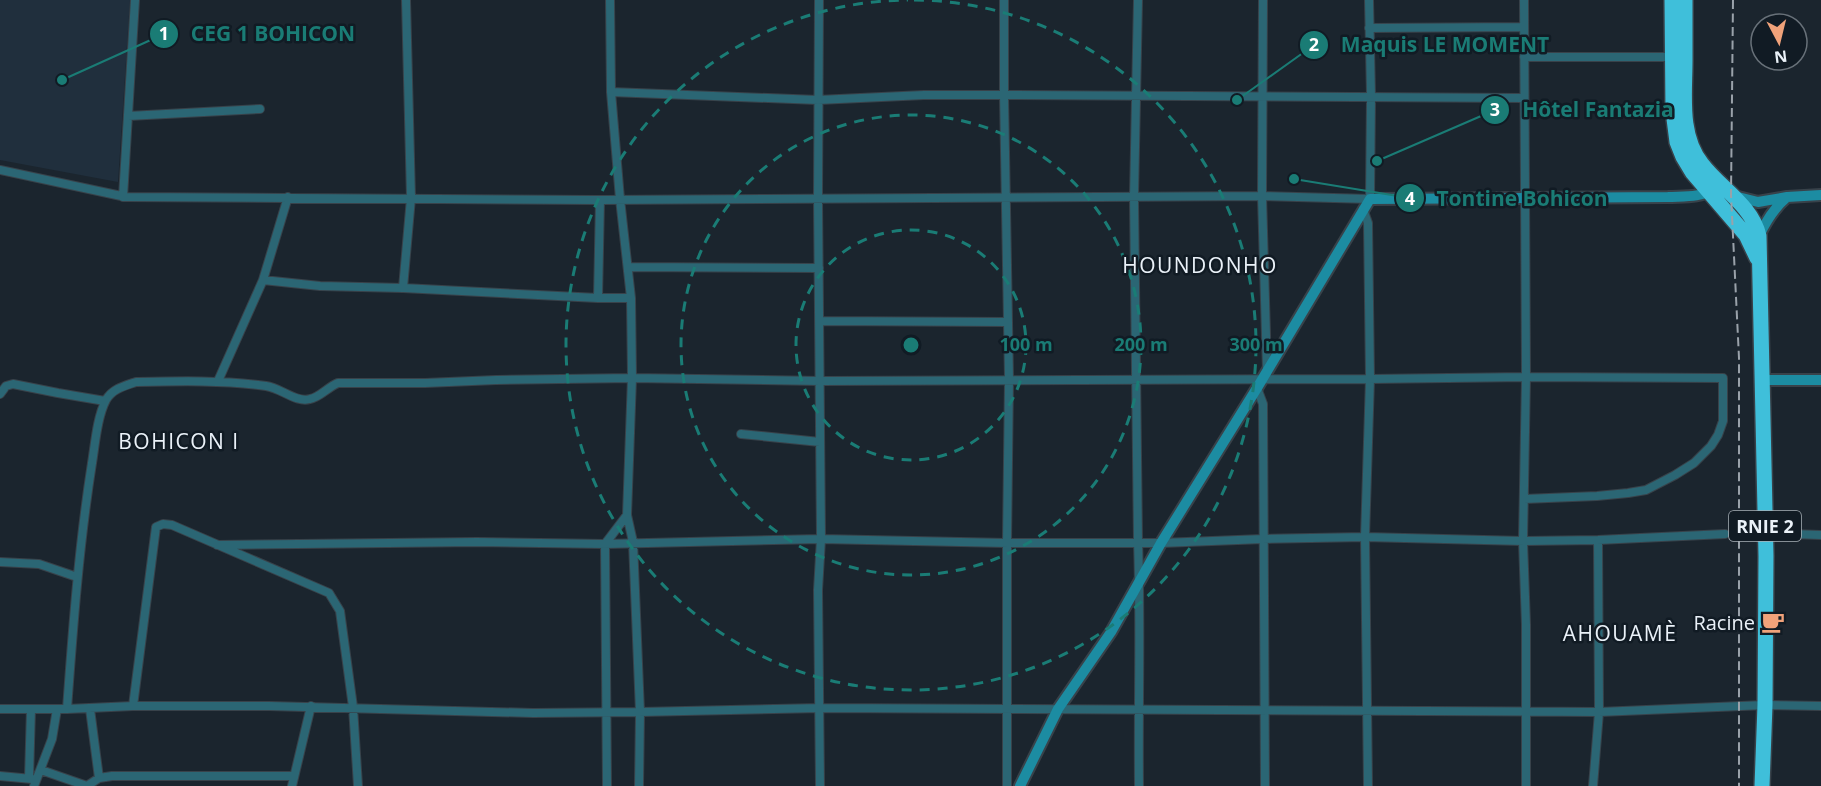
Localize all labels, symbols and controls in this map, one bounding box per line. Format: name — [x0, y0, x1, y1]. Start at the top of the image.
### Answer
north arrow — [1749, 12, 1809, 72]
callout: CEG 1 BOHICON — [149, 15, 367, 54]
text: CEG 1 BOHICON — [191, 19, 355, 47]
text: 1 — [159, 21, 169, 45]
callout: Maquis LE MOMENT — [1299, 25, 1561, 64]
text: Maquis LE MOMENT — [1341, 30, 1549, 58]
text: 2 — [1309, 32, 1319, 56]
text: N — [1773, 45, 1789, 69]
callout: Hôtel Fantazia — [1480, 90, 1685, 129]
text: Hôtel Fantazia — [1522, 95, 1674, 123]
text: 3 — [1490, 97, 1500, 121]
callout: Tontine Bohicon — [1395, 179, 1620, 218]
text: Tontine Bohicon — [1436, 184, 1608, 212]
text: 4 — [1405, 186, 1415, 210]
district label: HOUNDONHO — [1122, 251, 1278, 279]
text: 100 m — [999, 332, 1053, 356]
text: 200 m — [1114, 332, 1168, 356]
text: 300 m — [1229, 332, 1283, 356]
centre of rings — [901, 335, 921, 355]
district label: BOHICON I — [118, 427, 240, 455]
road number: RNIE 2 — [1729, 511, 1801, 541]
place label: Racine — [1693, 609, 1755, 636]
cafe icon: Racine — [1760, 609, 1786, 635]
district label: AHOUAMÈ — [1563, 619, 1677, 647]

